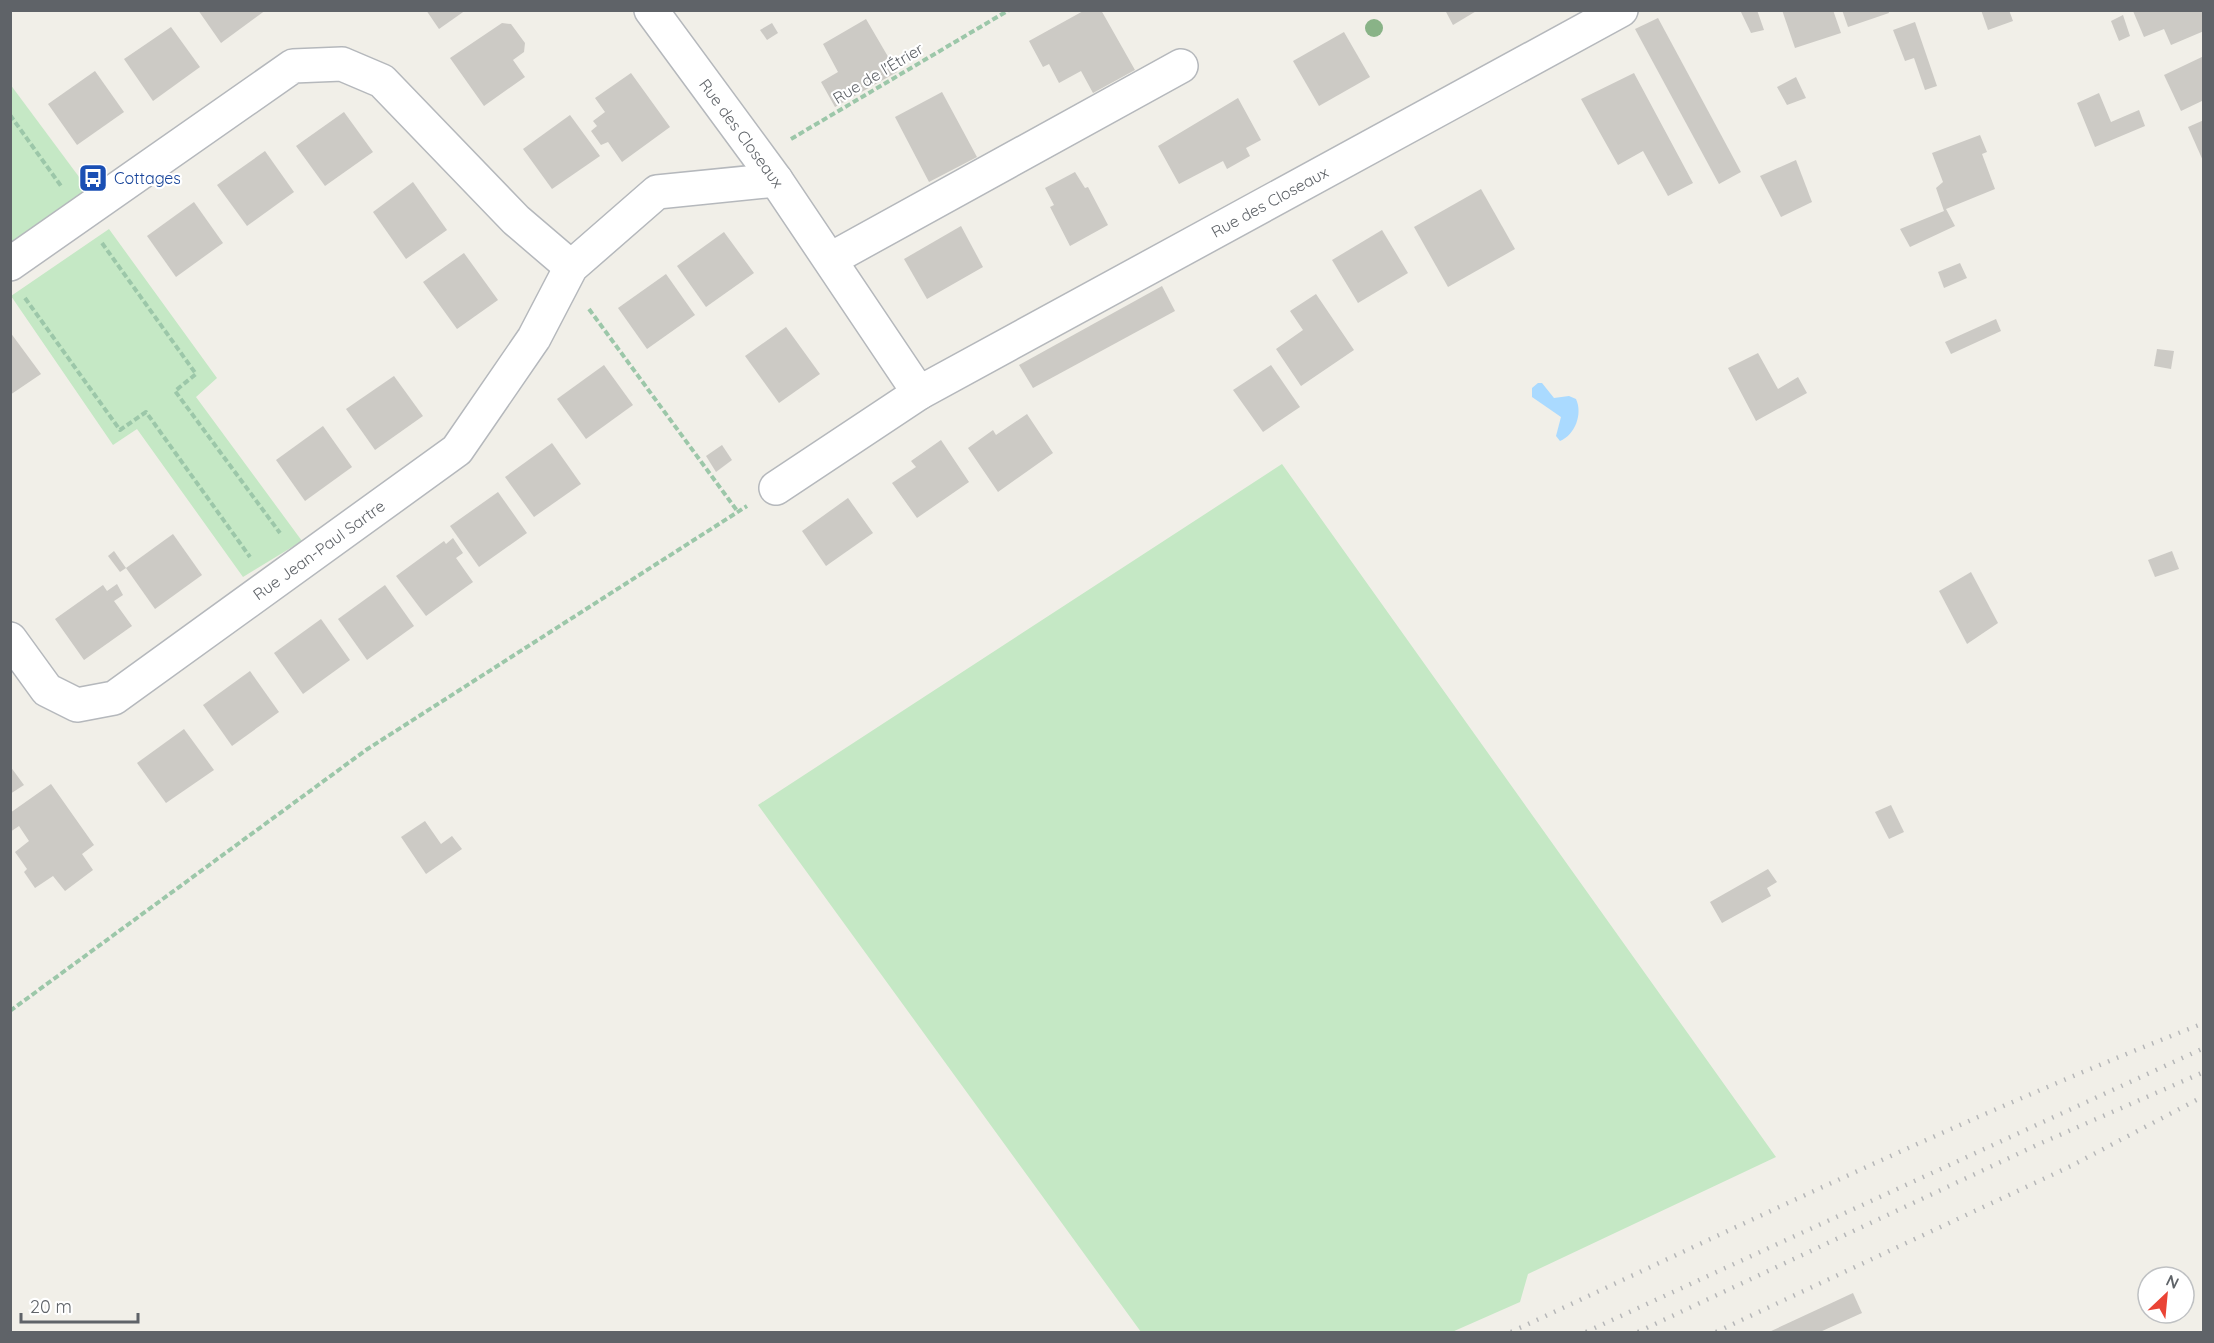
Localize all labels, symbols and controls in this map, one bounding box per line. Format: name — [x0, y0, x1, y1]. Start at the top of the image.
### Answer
street label: Rue de l'Étrier — [829, 38, 927, 108]
street label: Rue des Closeaux — [695, 75, 788, 192]
bus stop icon: Cottages — [77, 162, 109, 194]
street label: Rue des Closeaux — [1208, 162, 1332, 242]
place label: Cottages — [114, 168, 181, 188]
street label: Rue Jean-Paul Sartre — [249, 496, 389, 604]
north arrow — [2136, 1265, 2196, 1325]
text: N — [2163, 1270, 2182, 1293]
scale bar — [21, 1286, 138, 1324]
text: 20 m — [30, 1295, 72, 1318]

